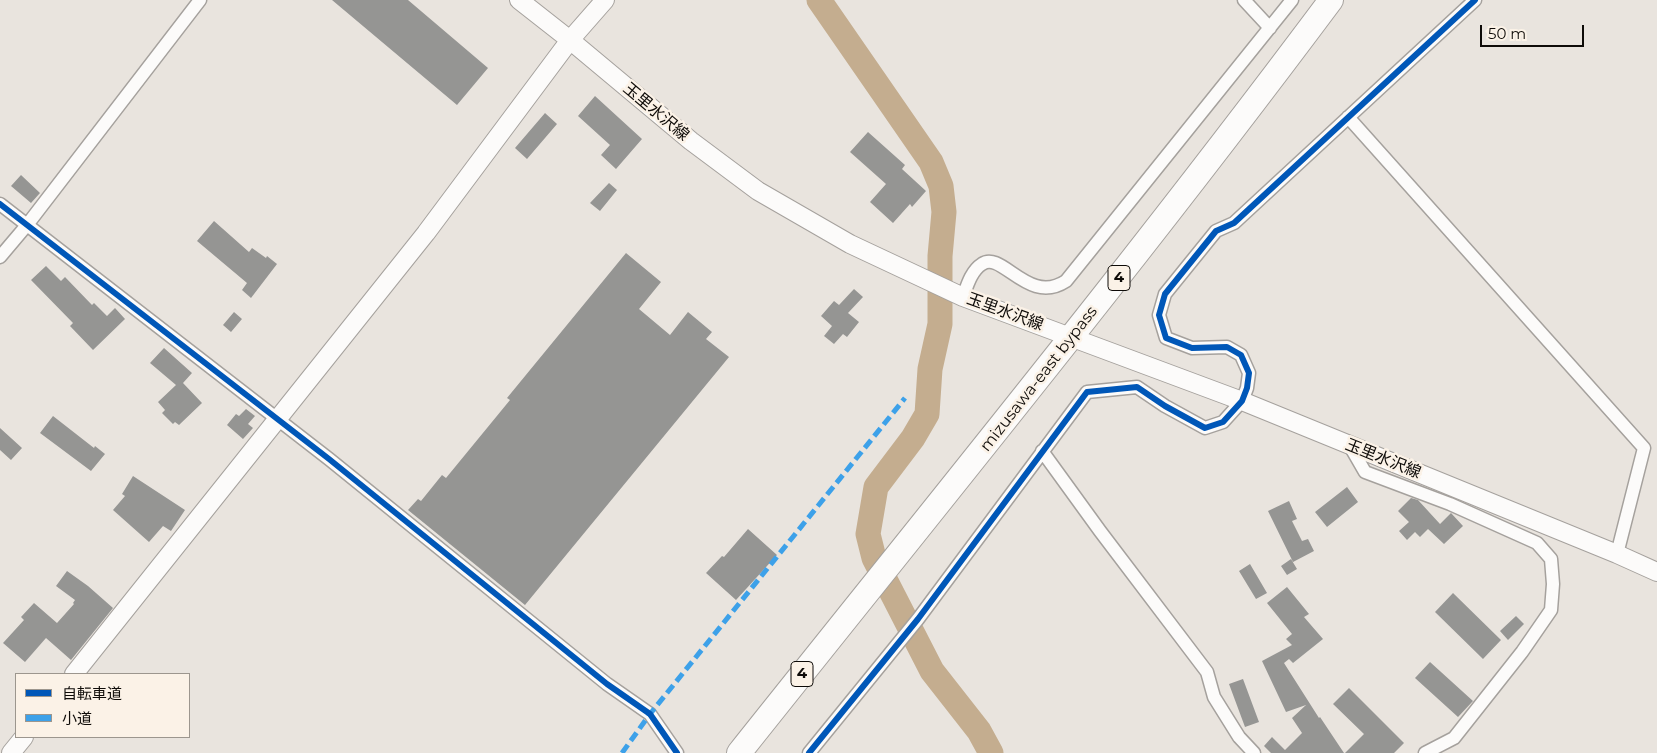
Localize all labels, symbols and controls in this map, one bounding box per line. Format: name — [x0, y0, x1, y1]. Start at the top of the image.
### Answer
scale bar — [1482, 15, 1586, 47]
text: 50 m — [1488, 24, 1526, 43]
street label: 玉里水沢線 — [619, 79, 693, 145]
road number: 4 — [1108, 266, 1130, 290]
street label: 玉里水沢線 — [964, 289, 1046, 335]
street label: mizusawa-east bypass — [976, 302, 1102, 456]
street label: 玉里水沢線 — [1342, 435, 1424, 483]
road number: 4 — [791, 662, 813, 686]
legend — [15, 673, 190, 738]
text: 自転車道 — [62, 684, 122, 703]
text: 小道 — [62, 709, 92, 728]

